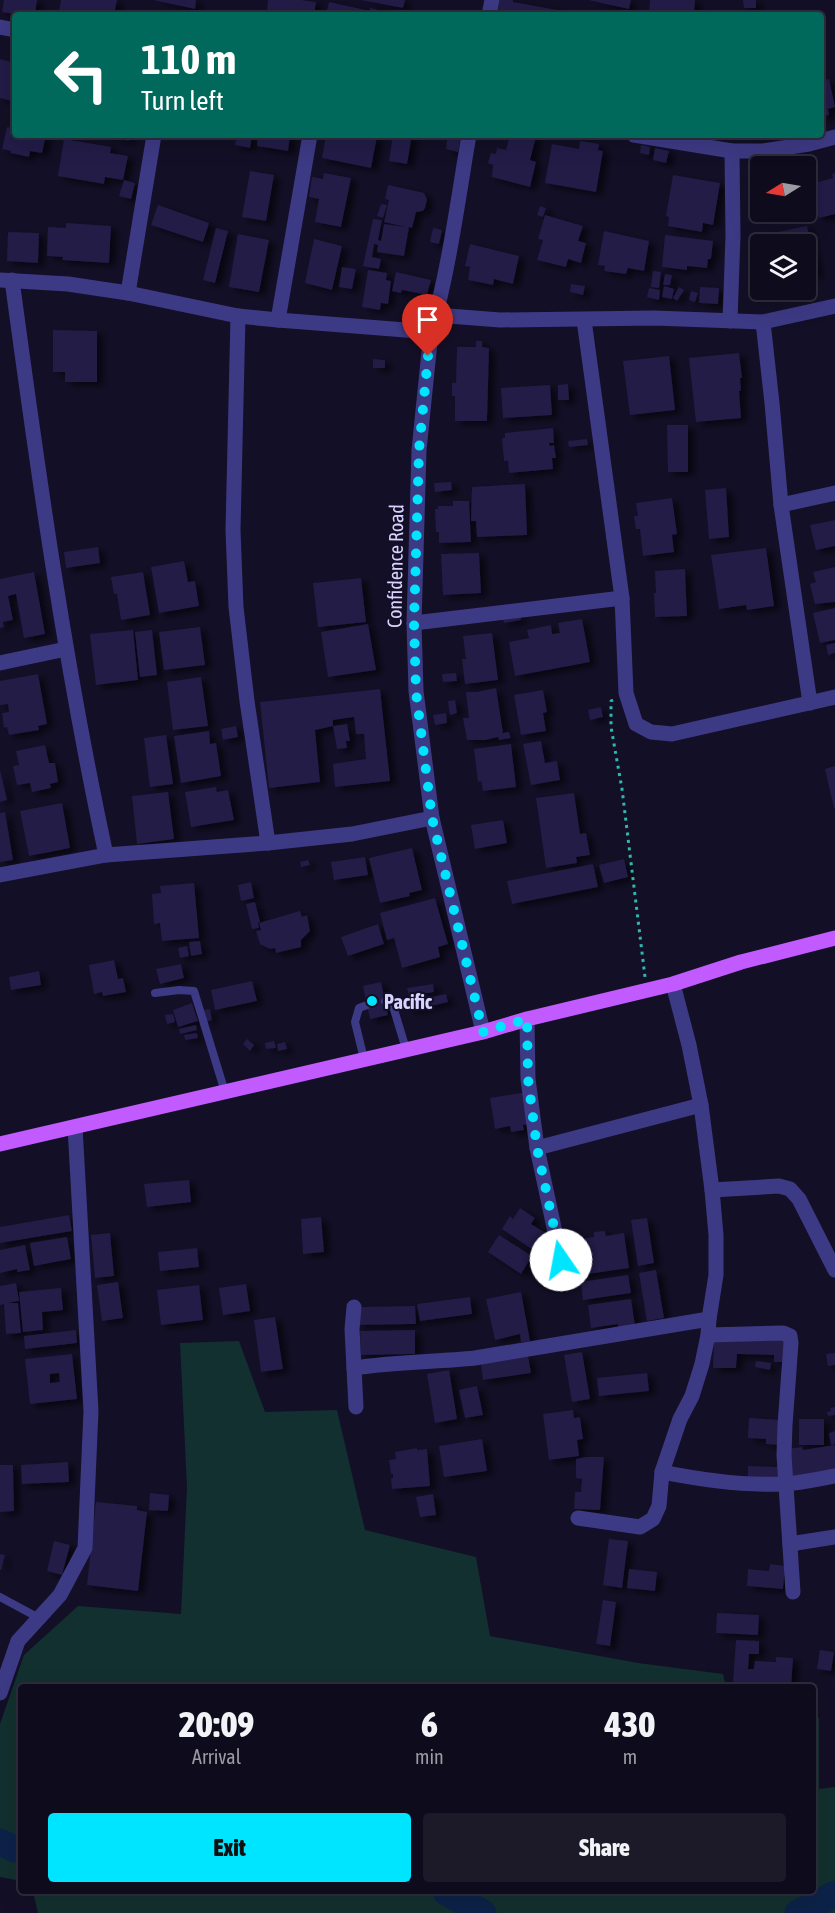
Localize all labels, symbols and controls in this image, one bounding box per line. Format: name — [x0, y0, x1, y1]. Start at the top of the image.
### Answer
text: 110 m — [141, 35, 236, 83]
icon: left — [42, 36, 120, 114]
text: Turn left — [141, 85, 224, 116]
north arrow — [750, 156, 816, 222]
map controls — [750, 156, 816, 300]
button: layers — [750, 234, 816, 300]
pin — [402, 294, 453, 356]
icon: arrive — [411, 303, 444, 336]
street label: Confidence Road — [382, 504, 408, 628]
place label: Pacific — [384, 990, 433, 1013]
marker: Pacific — [365, 994, 379, 1008]
position arrow — [529, 1228, 593, 1292]
text: 20:09 — [179, 1703, 254, 1745]
text: 6 — [421, 1703, 438, 1745]
text: 430 — [604, 1703, 655, 1745]
text: Arrival — [192, 1745, 241, 1768]
text: min — [415, 1745, 444, 1768]
text: m — [623, 1745, 637, 1768]
button: Exit — [48, 1813, 411, 1882]
button: Share — [423, 1813, 786, 1882]

